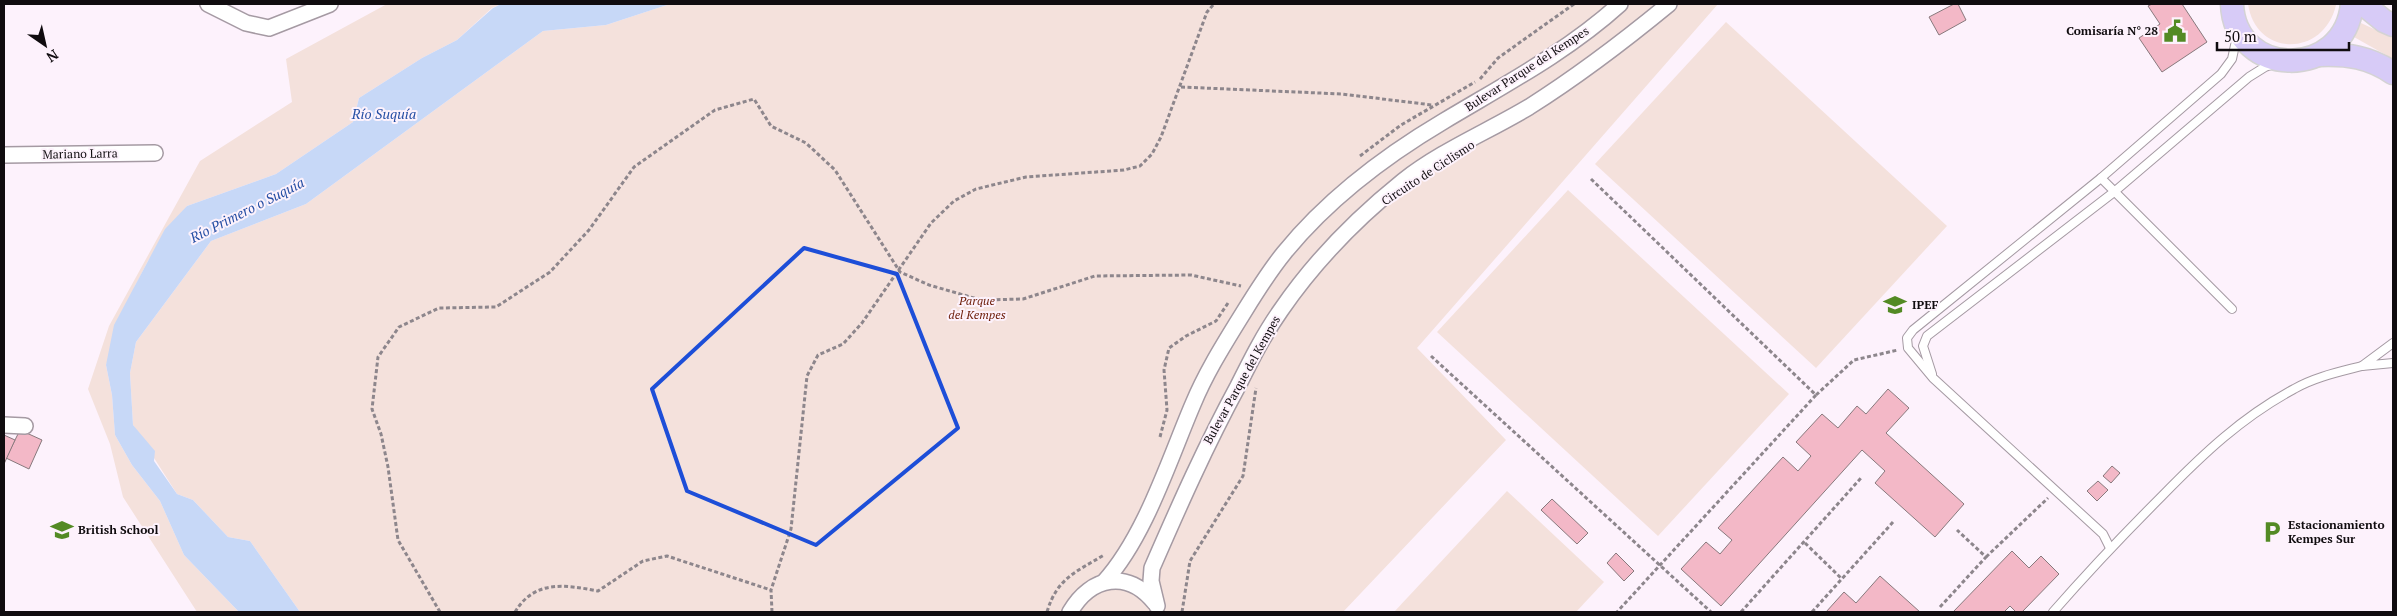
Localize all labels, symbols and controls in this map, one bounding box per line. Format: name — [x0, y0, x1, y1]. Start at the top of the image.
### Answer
public building icon: Comisaría N° 28 — [2162, 18, 2188, 44]
north arrow — [20, 20, 70, 70]
scale bar — [2217, 20, 2350, 52]
street label: Bulevar Parque del Kempes — [1462, 23, 1591, 114]
place label: Comisaría N° 28 — [2066, 23, 2158, 38]
text: 50 m — [2224, 26, 2257, 46]
text: N — [43, 45, 62, 67]
water label: Río Suquía — [351, 104, 416, 123]
street label: Circuito de Ciclismo — [1378, 137, 1477, 208]
street label: Mariano Larra — [42, 145, 118, 162]
water label: Río Primero o Suquía — [186, 173, 307, 247]
school or university icon: IPEF — [1882, 292, 1908, 318]
park label: Parque del Kempes — [948, 293, 1006, 322]
place label: IPEF — [1912, 297, 1938, 312]
street label: Bulevar Parque del Kempes — [1200, 313, 1283, 447]
school or university icon: British School — [49, 517, 75, 543]
place label: Estacionamiento Kempes Sur — [2288, 517, 2385, 546]
parking icon: Estacionamiento Kempes Sur — [2259, 519, 2285, 545]
place label: British School — [78, 522, 159, 537]

